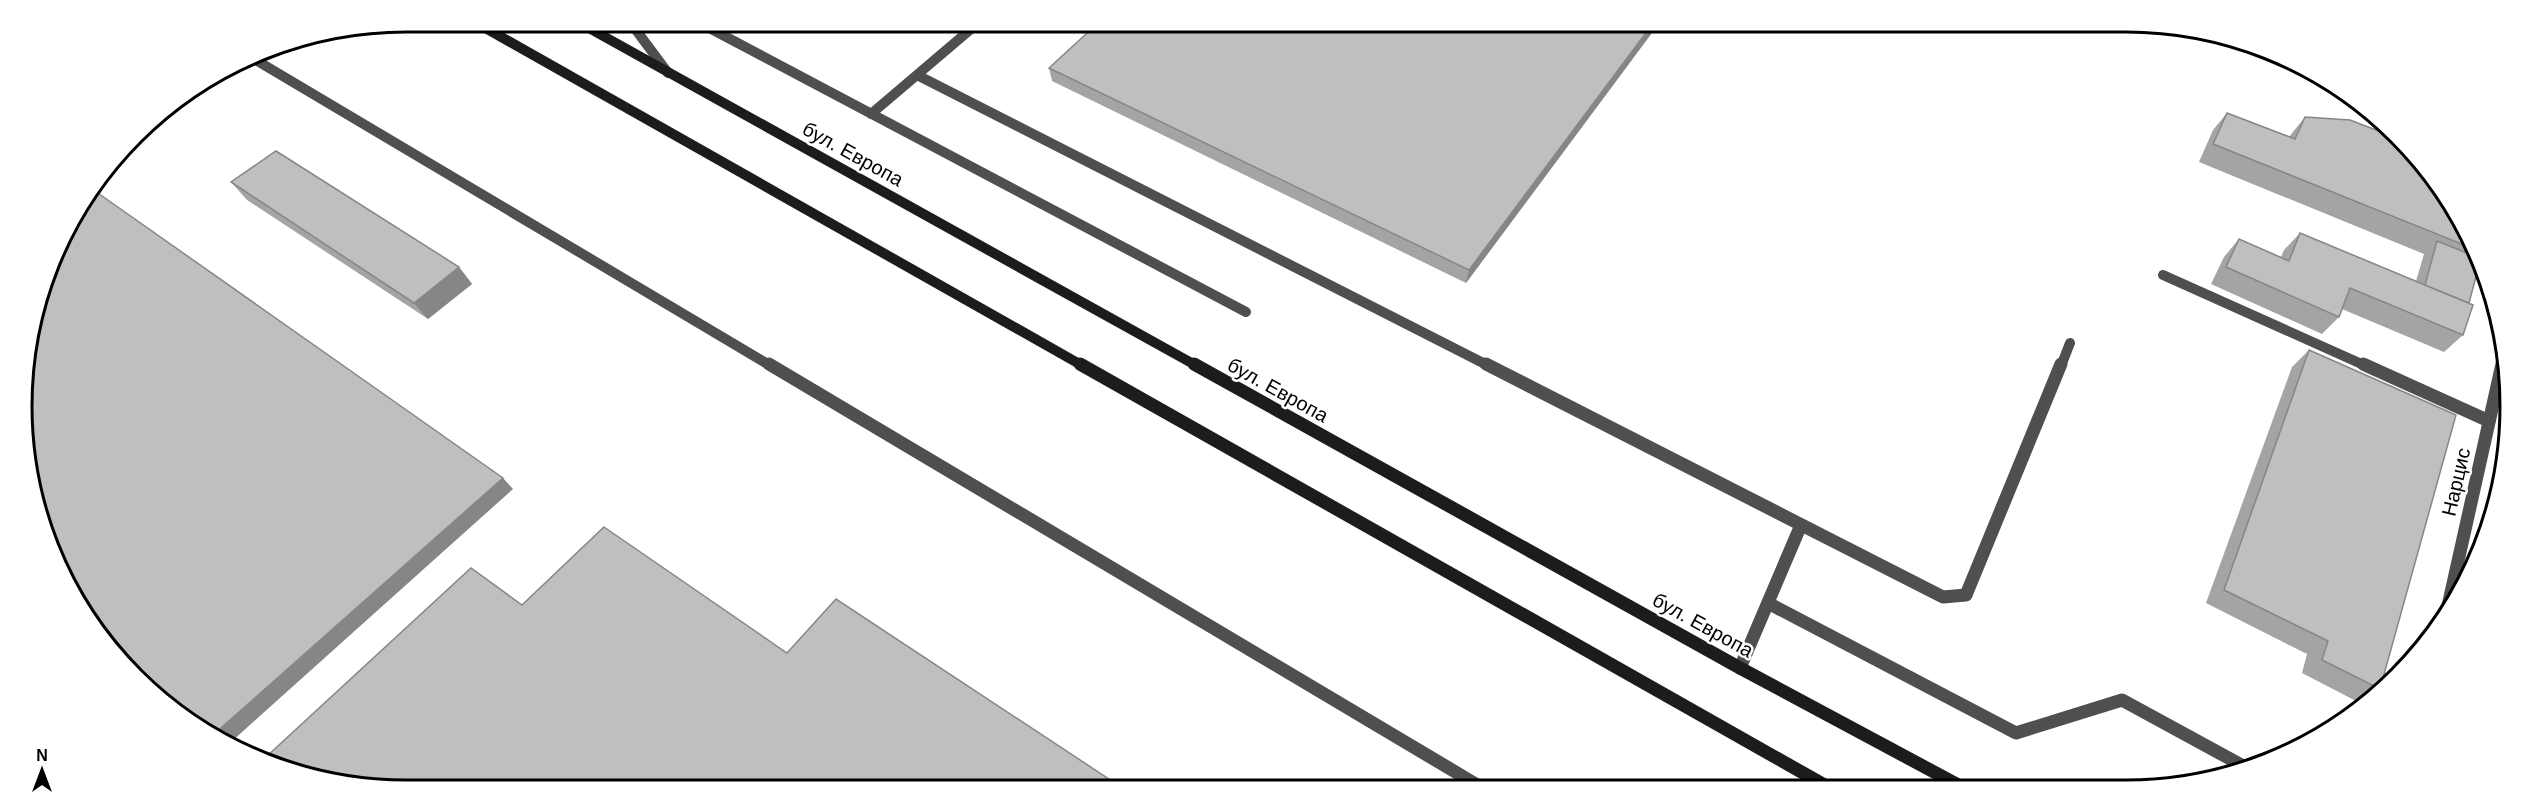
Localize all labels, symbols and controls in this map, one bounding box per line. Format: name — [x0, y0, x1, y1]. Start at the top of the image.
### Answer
street label: бул. Европа — [799, 117, 908, 191]
street label: бул. Европа — [1224, 353, 1333, 427]
street label: Нарцис — [2437, 446, 2475, 518]
street label: бул. Европа — [1649, 588, 1758, 662]
north arrow — [12, 740, 72, 800]
text: N — [36, 747, 48, 764]

